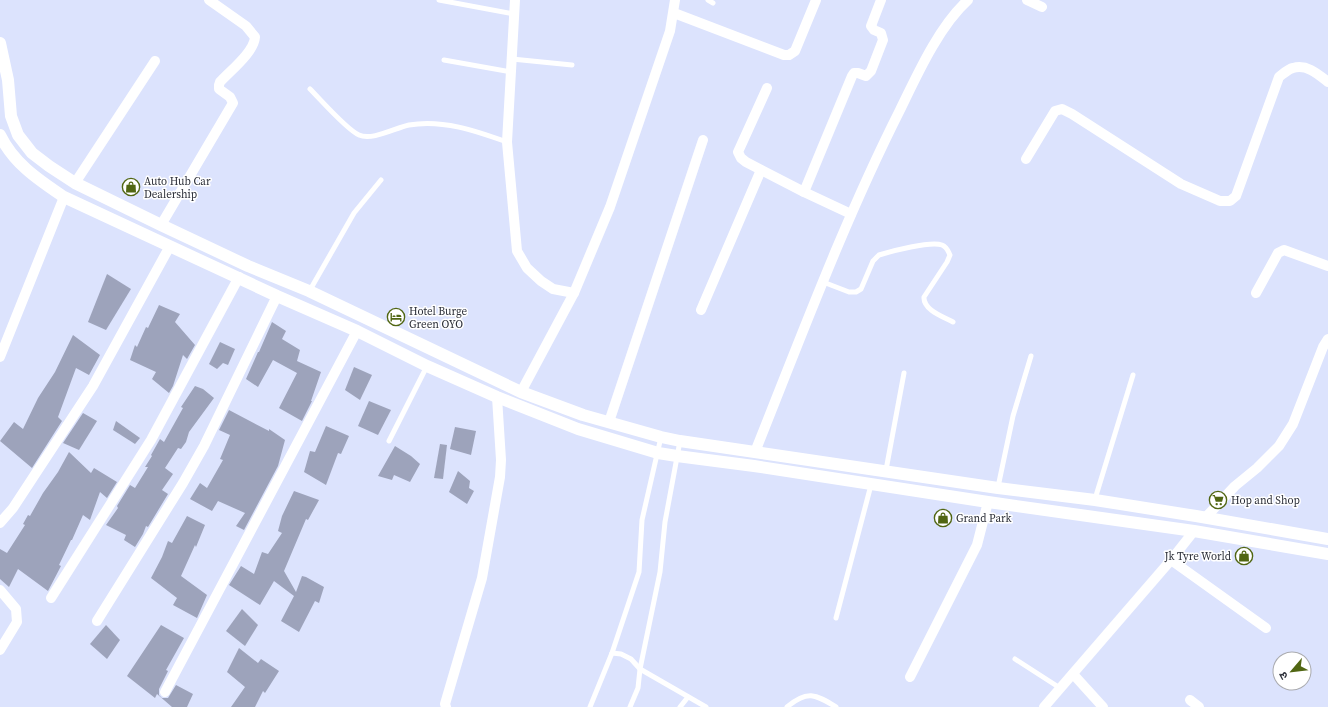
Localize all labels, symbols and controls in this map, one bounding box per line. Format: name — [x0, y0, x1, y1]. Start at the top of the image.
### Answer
place label: Auto Hub Car Dealership — [144, 174, 211, 202]
shop icon: Auto Hub Car Dealership — [121, 177, 141, 197]
place label: Hotel Burge Green OYO — [409, 304, 468, 332]
hotel icon: Hotel Burge Green OYO — [386, 307, 406, 327]
supermarket icon: Hop and Shop — [1208, 490, 1228, 510]
place label: Hop and Shop — [1231, 493, 1300, 508]
shop icon: Grand Park — [933, 508, 953, 528]
place label: Grand Park — [956, 511, 1013, 526]
shop icon: Jk Tyre World — [1234, 546, 1254, 566]
place label: Jk Tyre World — [1163, 549, 1232, 564]
north arrow — [1272, 651, 1312, 691]
text: उ — [1275, 669, 1292, 682]

